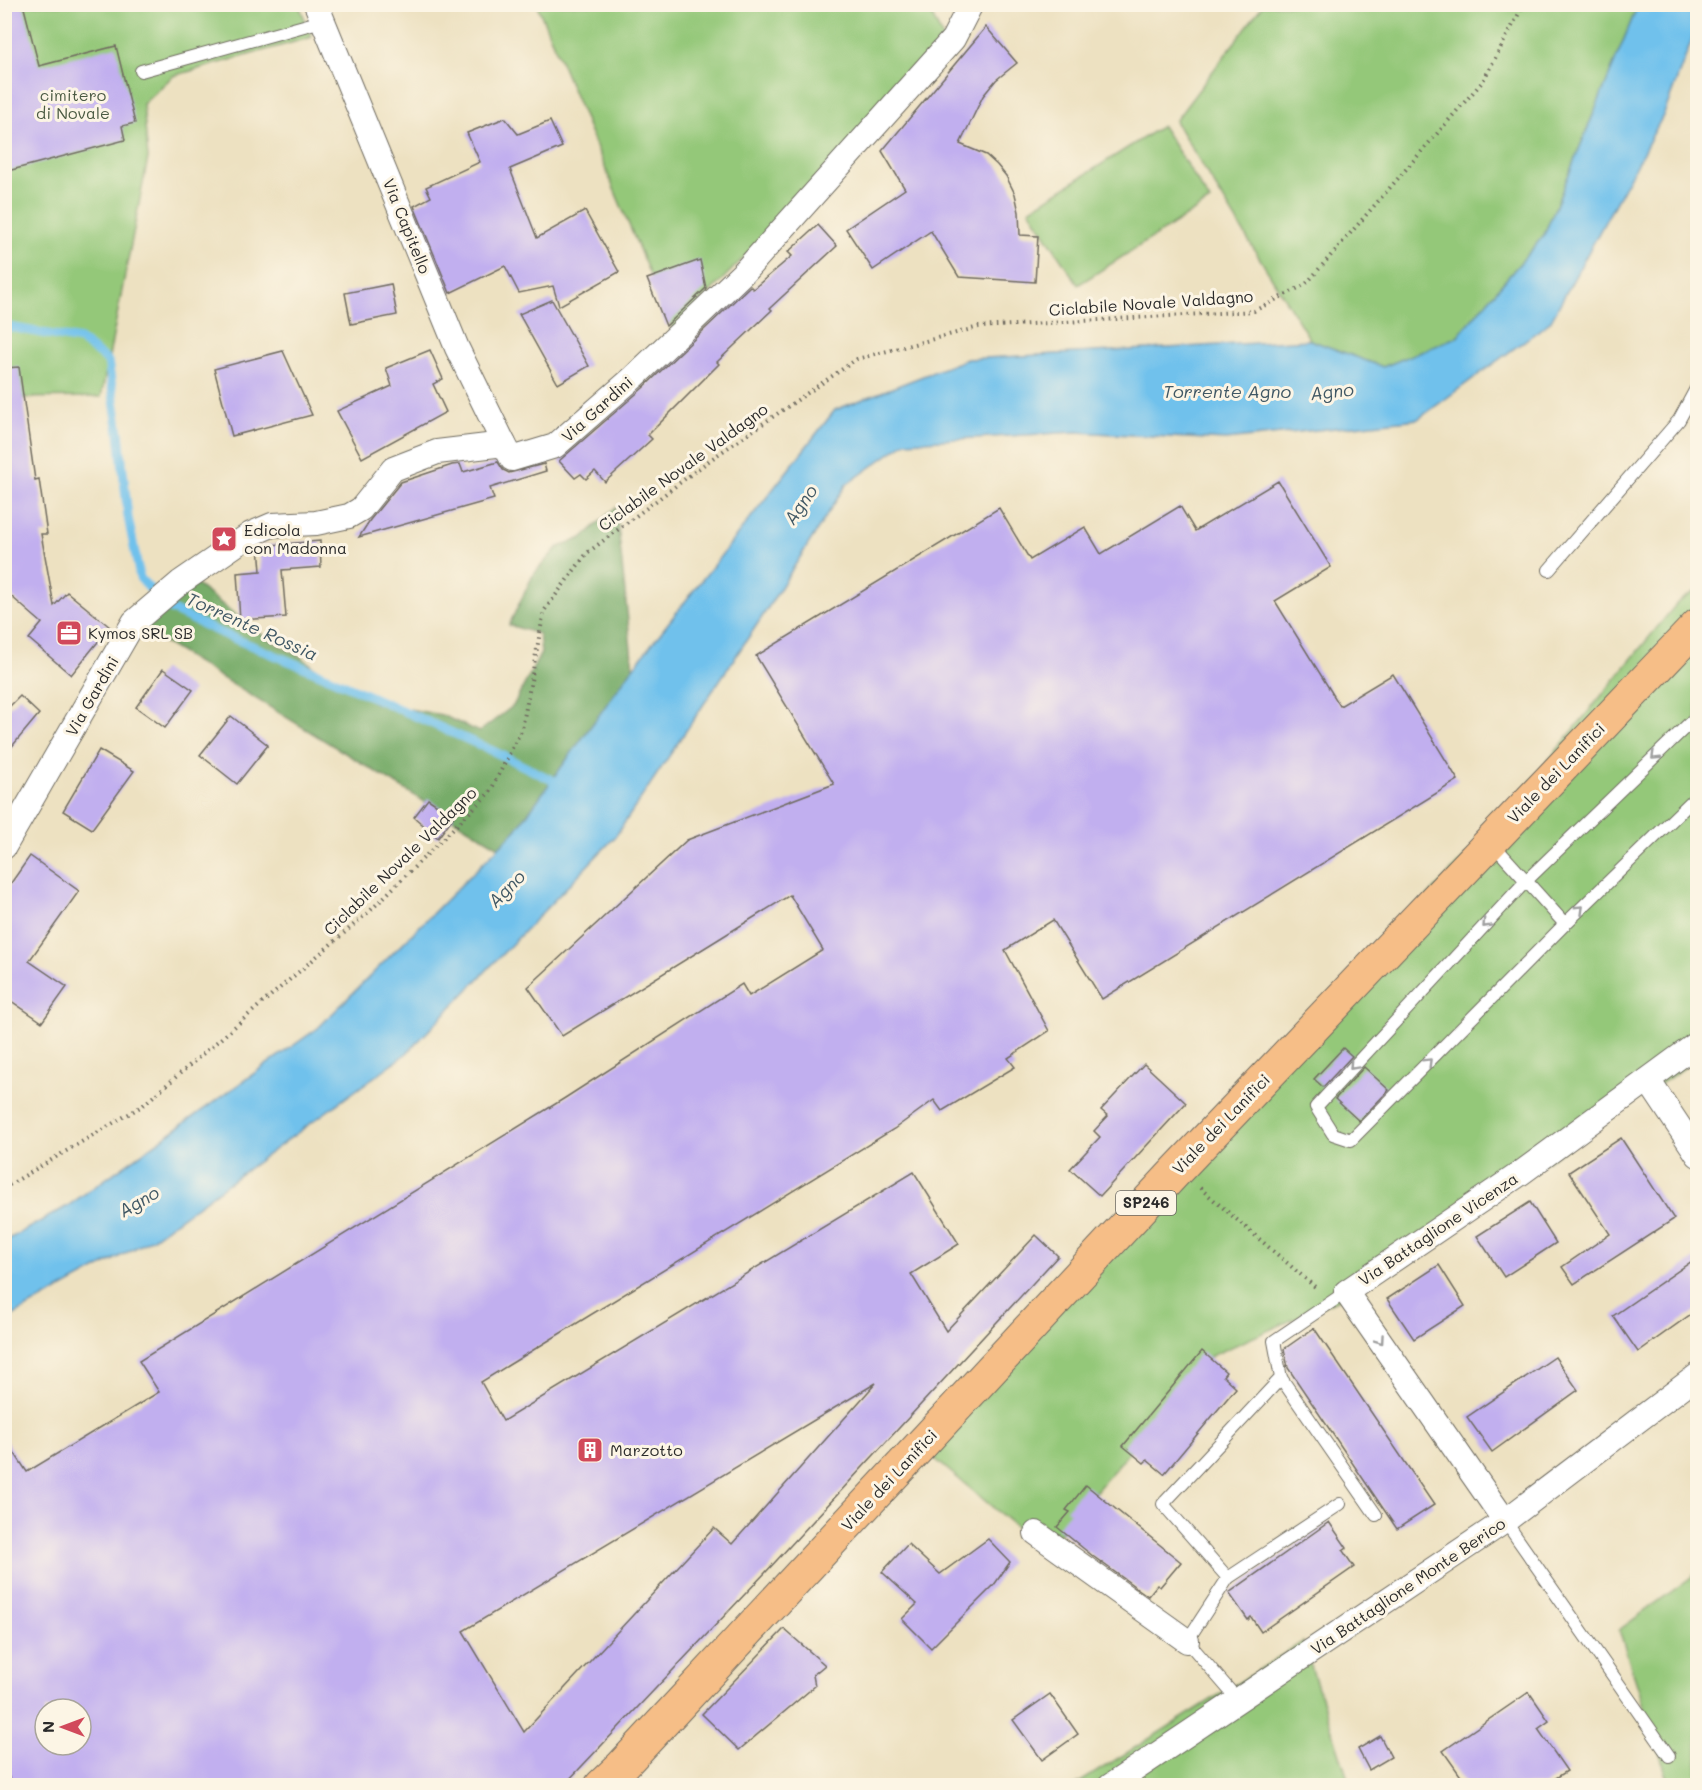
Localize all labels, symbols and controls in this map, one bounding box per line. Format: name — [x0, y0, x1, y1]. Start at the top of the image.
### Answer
park label: cimitero di Novale — [36, 84, 110, 123]
street label: Via Capitello — [379, 175, 436, 277]
street label: Ciclabile Novale Valdagno — [1048, 285, 1254, 320]
street label: Via Gardini — [557, 371, 637, 446]
water label: Agno — [1309, 377, 1355, 405]
water label: Torrente Agno — [1163, 379, 1291, 403]
street label: Ciclabile Novale Valdagno — [594, 398, 772, 535]
water label: Agno — [778, 479, 823, 529]
place label: Edicola con Madonna — [244, 519, 347, 558]
place icon: Edicola con Madonna — [209, 524, 239, 554]
water label: Torrente Rossia — [183, 586, 322, 666]
office icon: Kymos SRL SB — [54, 618, 84, 648]
place label: Kymos SRL SB — [88, 622, 193, 643]
street label: Via Gardini — [60, 652, 123, 740]
street label: Viale dei Lanifici — [1502, 718, 1609, 827]
one-way arrow — [1652, 749, 1662, 760]
street label: Ciclabile Novale Valdagno — [319, 782, 481, 939]
water label: Agno — [482, 864, 530, 912]
one-way arrow — [1574, 905, 1584, 916]
one-way arrow — [1482, 917, 1493, 927]
one-way arrow — [1421, 1059, 1432, 1069]
one-way arrow — [1349, 1060, 1360, 1070]
street label: Viale dei Lanifici — [1167, 1069, 1274, 1178]
street label: Via Battaglione Vicenza — [1354, 1167, 1522, 1290]
water label: Agno — [114, 1180, 164, 1222]
road number: SP246 — [1116, 1191, 1176, 1215]
one-way arrow — [1373, 1333, 1384, 1344]
street label: Viale dei Lanifici — [836, 1424, 941, 1535]
building icon: Marzotto — [575, 1435, 605, 1465]
place label: Marzotto — [610, 1439, 683, 1460]
street label: Via Battaglione Monte Berico — [1306, 1512, 1509, 1659]
north arrow — [33, 1697, 93, 1757]
text: N — [37, 1721, 58, 1733]

